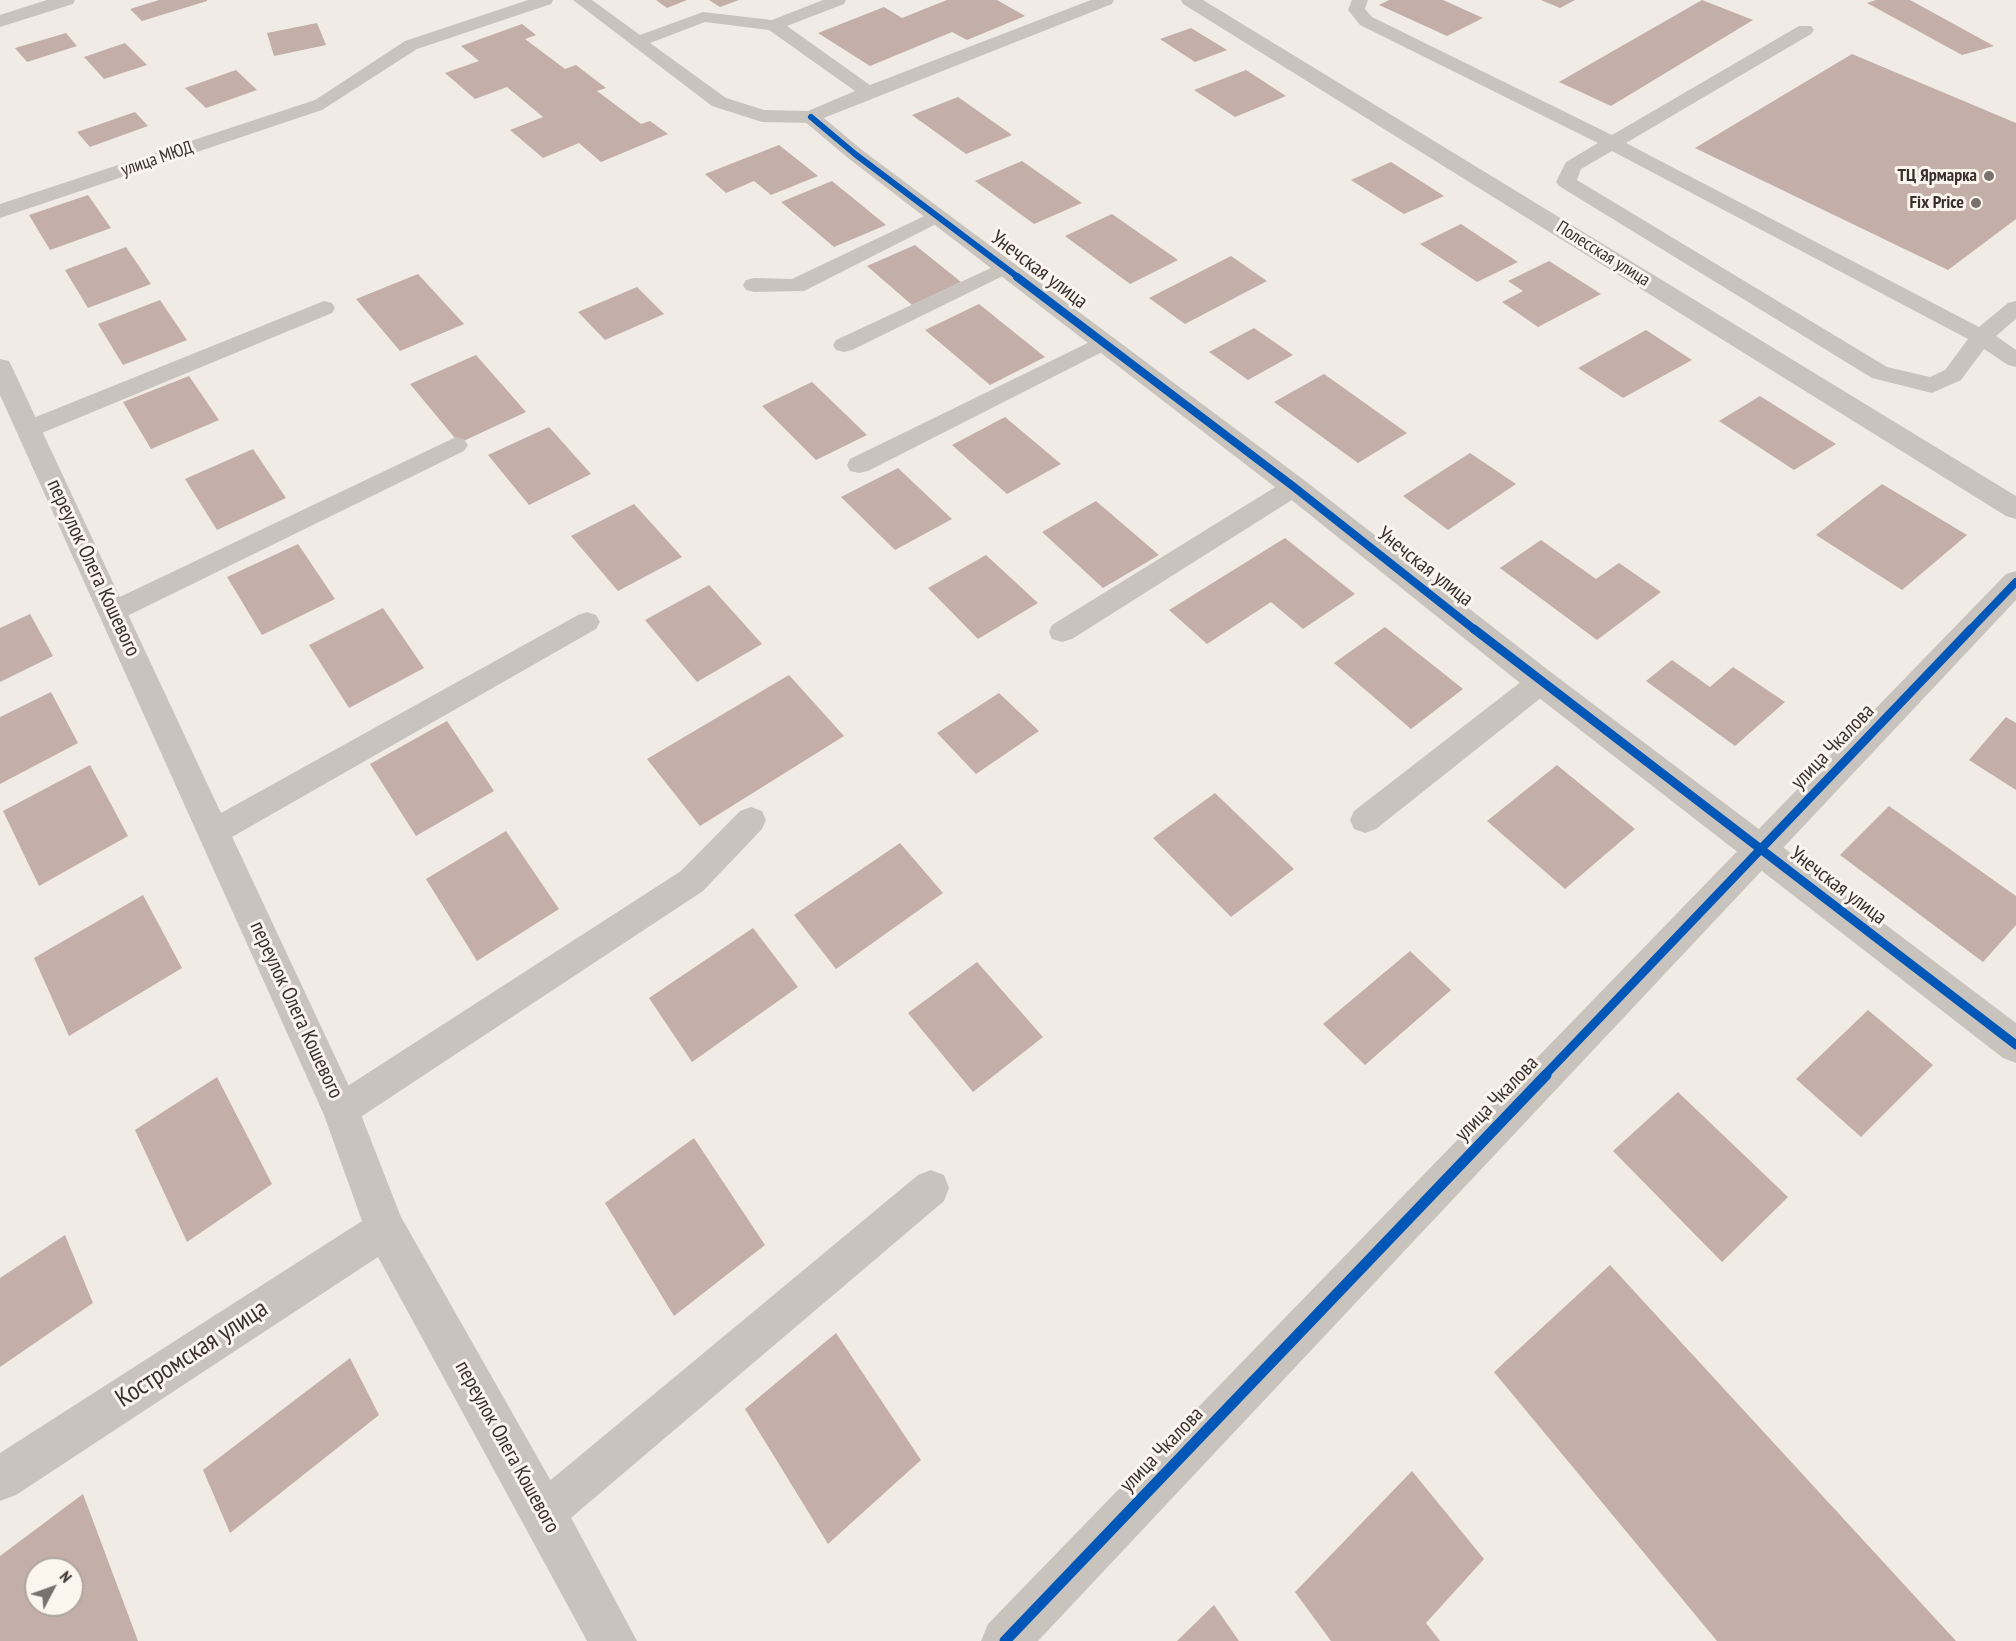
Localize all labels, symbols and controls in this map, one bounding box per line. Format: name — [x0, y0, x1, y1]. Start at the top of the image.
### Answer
street label: улица МЮД — [118, 137, 196, 181]
place label: ТЦ Ярмарка — [1898, 165, 1977, 187]
marker: ТЦ Ярмарка — [1982, 169, 1996, 183]
place label: Fix Price — [1910, 192, 1964, 214]
marker: Fix Price — [1969, 196, 1983, 210]
street label: Полесская улица — [1552, 217, 1654, 291]
street label: Унечская улица — [986, 226, 1092, 314]
street label: переулок Олега Кошевого — [41, 475, 145, 661]
street label: Унечская улица — [1372, 522, 1478, 612]
street label: улица Чкалова — [1786, 699, 1880, 795]
street label: Унечская улица — [1785, 842, 1891, 930]
street label: переулок Олега Кошевого — [244, 917, 348, 1103]
street label: улица Чкалова — [1450, 1051, 1544, 1147]
street label: Костромская улица — [110, 1293, 274, 1415]
street label: переулок Олега Кошевого — [449, 1357, 565, 1537]
street label: улица Чкалова — [1115, 1402, 1209, 1498]
north arrow — [24, 1557, 84, 1617]
text: N — [56, 1567, 76, 1586]

